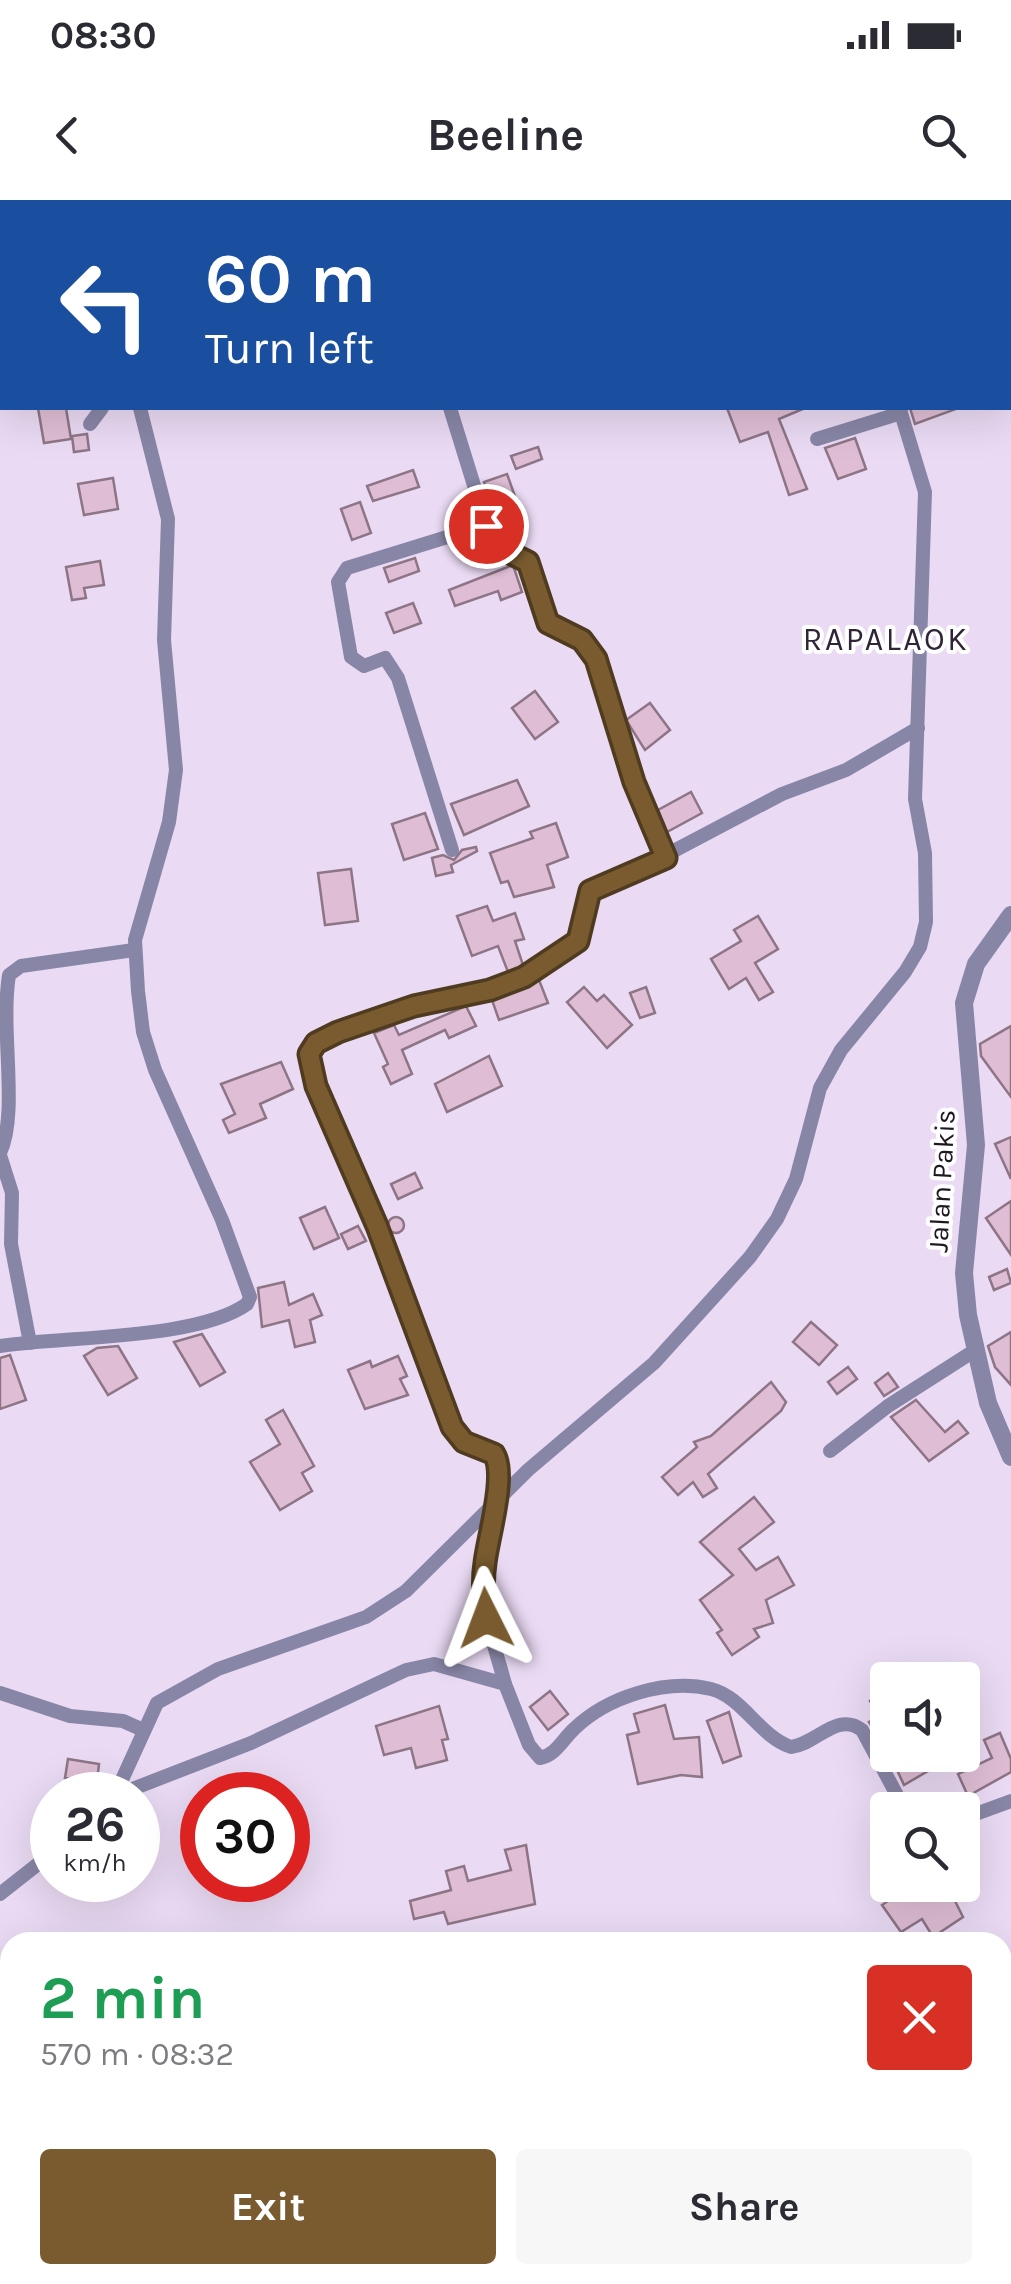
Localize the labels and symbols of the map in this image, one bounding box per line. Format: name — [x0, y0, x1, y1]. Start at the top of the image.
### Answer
pin — [444, 484, 529, 569]
district label: RAPALAOK — [803, 621, 969, 658]
street label: Jalan Pakis — [921, 1109, 962, 1253]
position arrow — [434, 1566, 538, 1670]
speed limit sign: 30 — [180, 1772, 310, 1902]

